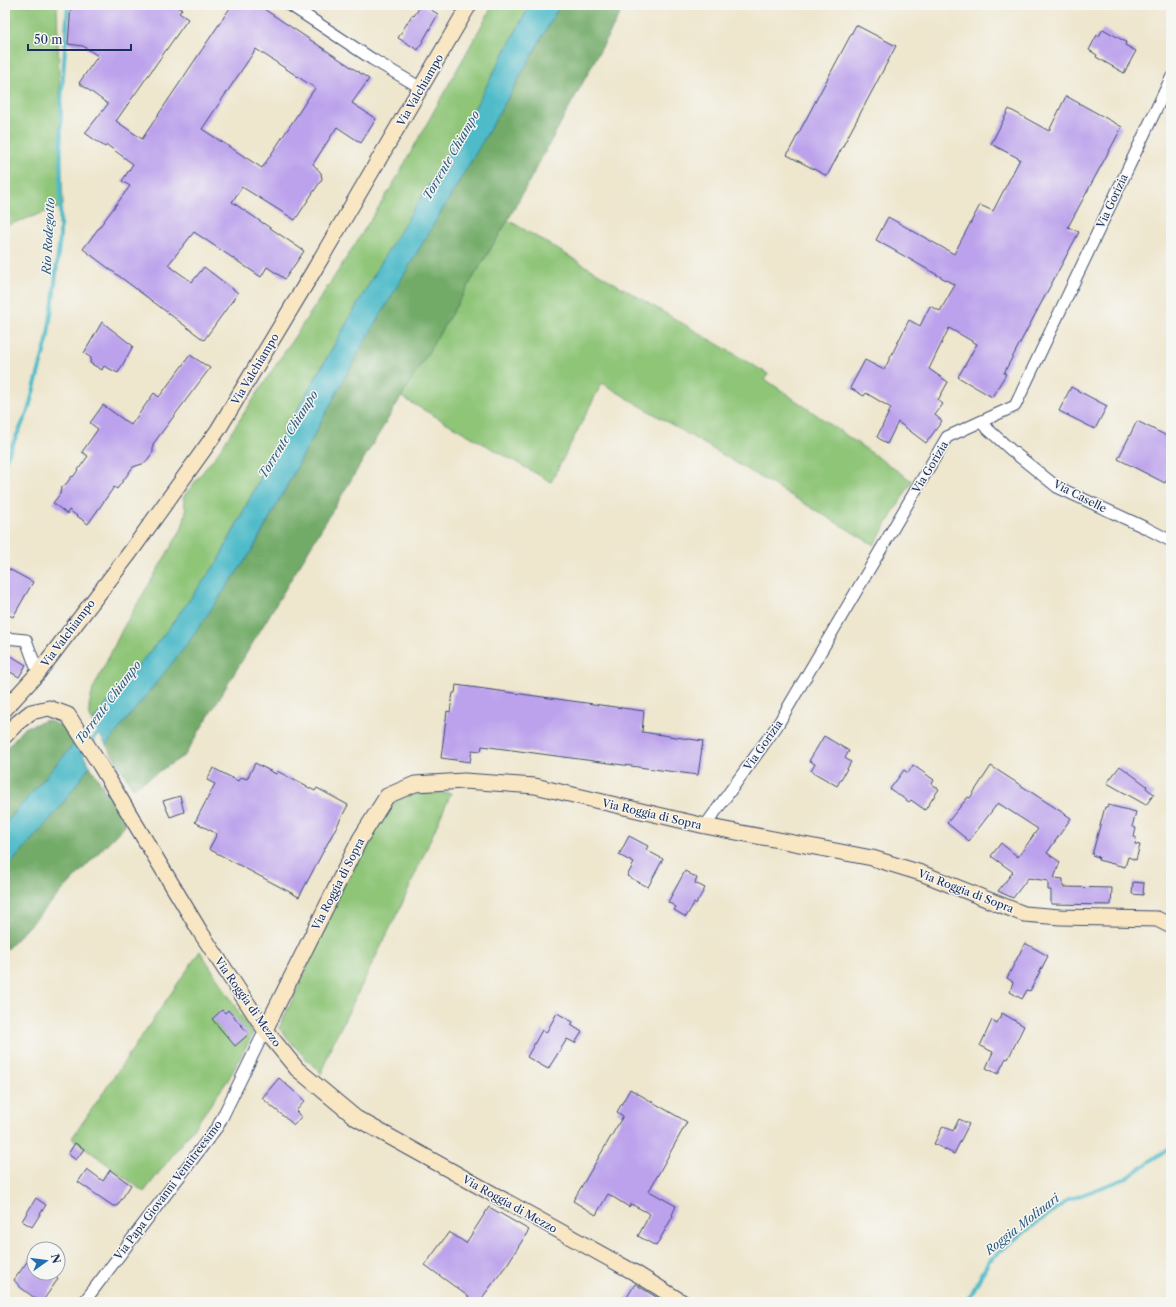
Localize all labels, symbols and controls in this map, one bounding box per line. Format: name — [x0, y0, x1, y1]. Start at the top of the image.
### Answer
scale bar — [28, 26, 131, 52]
text: 50 m — [34, 32, 63, 47]
street label: Via Valchiampo — [393, 51, 446, 129]
water label: Torrente Chiampo — [419, 107, 483, 202]
street label: Via Gorizia — [1093, 171, 1131, 231]
water label: Rio Rodegotto — [38, 197, 58, 276]
street label: Via Valchiampo — [228, 330, 282, 408]
water label: Torrente Chiampo — [255, 387, 321, 481]
street label: Via Gorizia — [908, 438, 951, 496]
street label: Via Caselle — [1050, 476, 1109, 515]
street label: Via Valchiampo — [37, 596, 98, 670]
water label: Torrente Chiampo — [72, 657, 144, 747]
street label: Via Gorizia — [740, 717, 786, 774]
street label: Via Roggia di Sopra — [600, 796, 703, 832]
street label: Via Roggia di Sopra — [308, 835, 367, 933]
street label: Via Roggia di Sopra — [915, 866, 1016, 916]
street label: Via Roggia di Mezzo — [211, 954, 284, 1050]
street label: Via Papa Giovanni Ventitreesimo — [110, 1117, 225, 1263]
street label: Via Roggia di Mezzo — [459, 1172, 560, 1236]
water label: Roggia Molinari — [981, 1190, 1063, 1258]
north arrow — [26, 1241, 66, 1281]
text: N — [48, 1252, 64, 1265]

